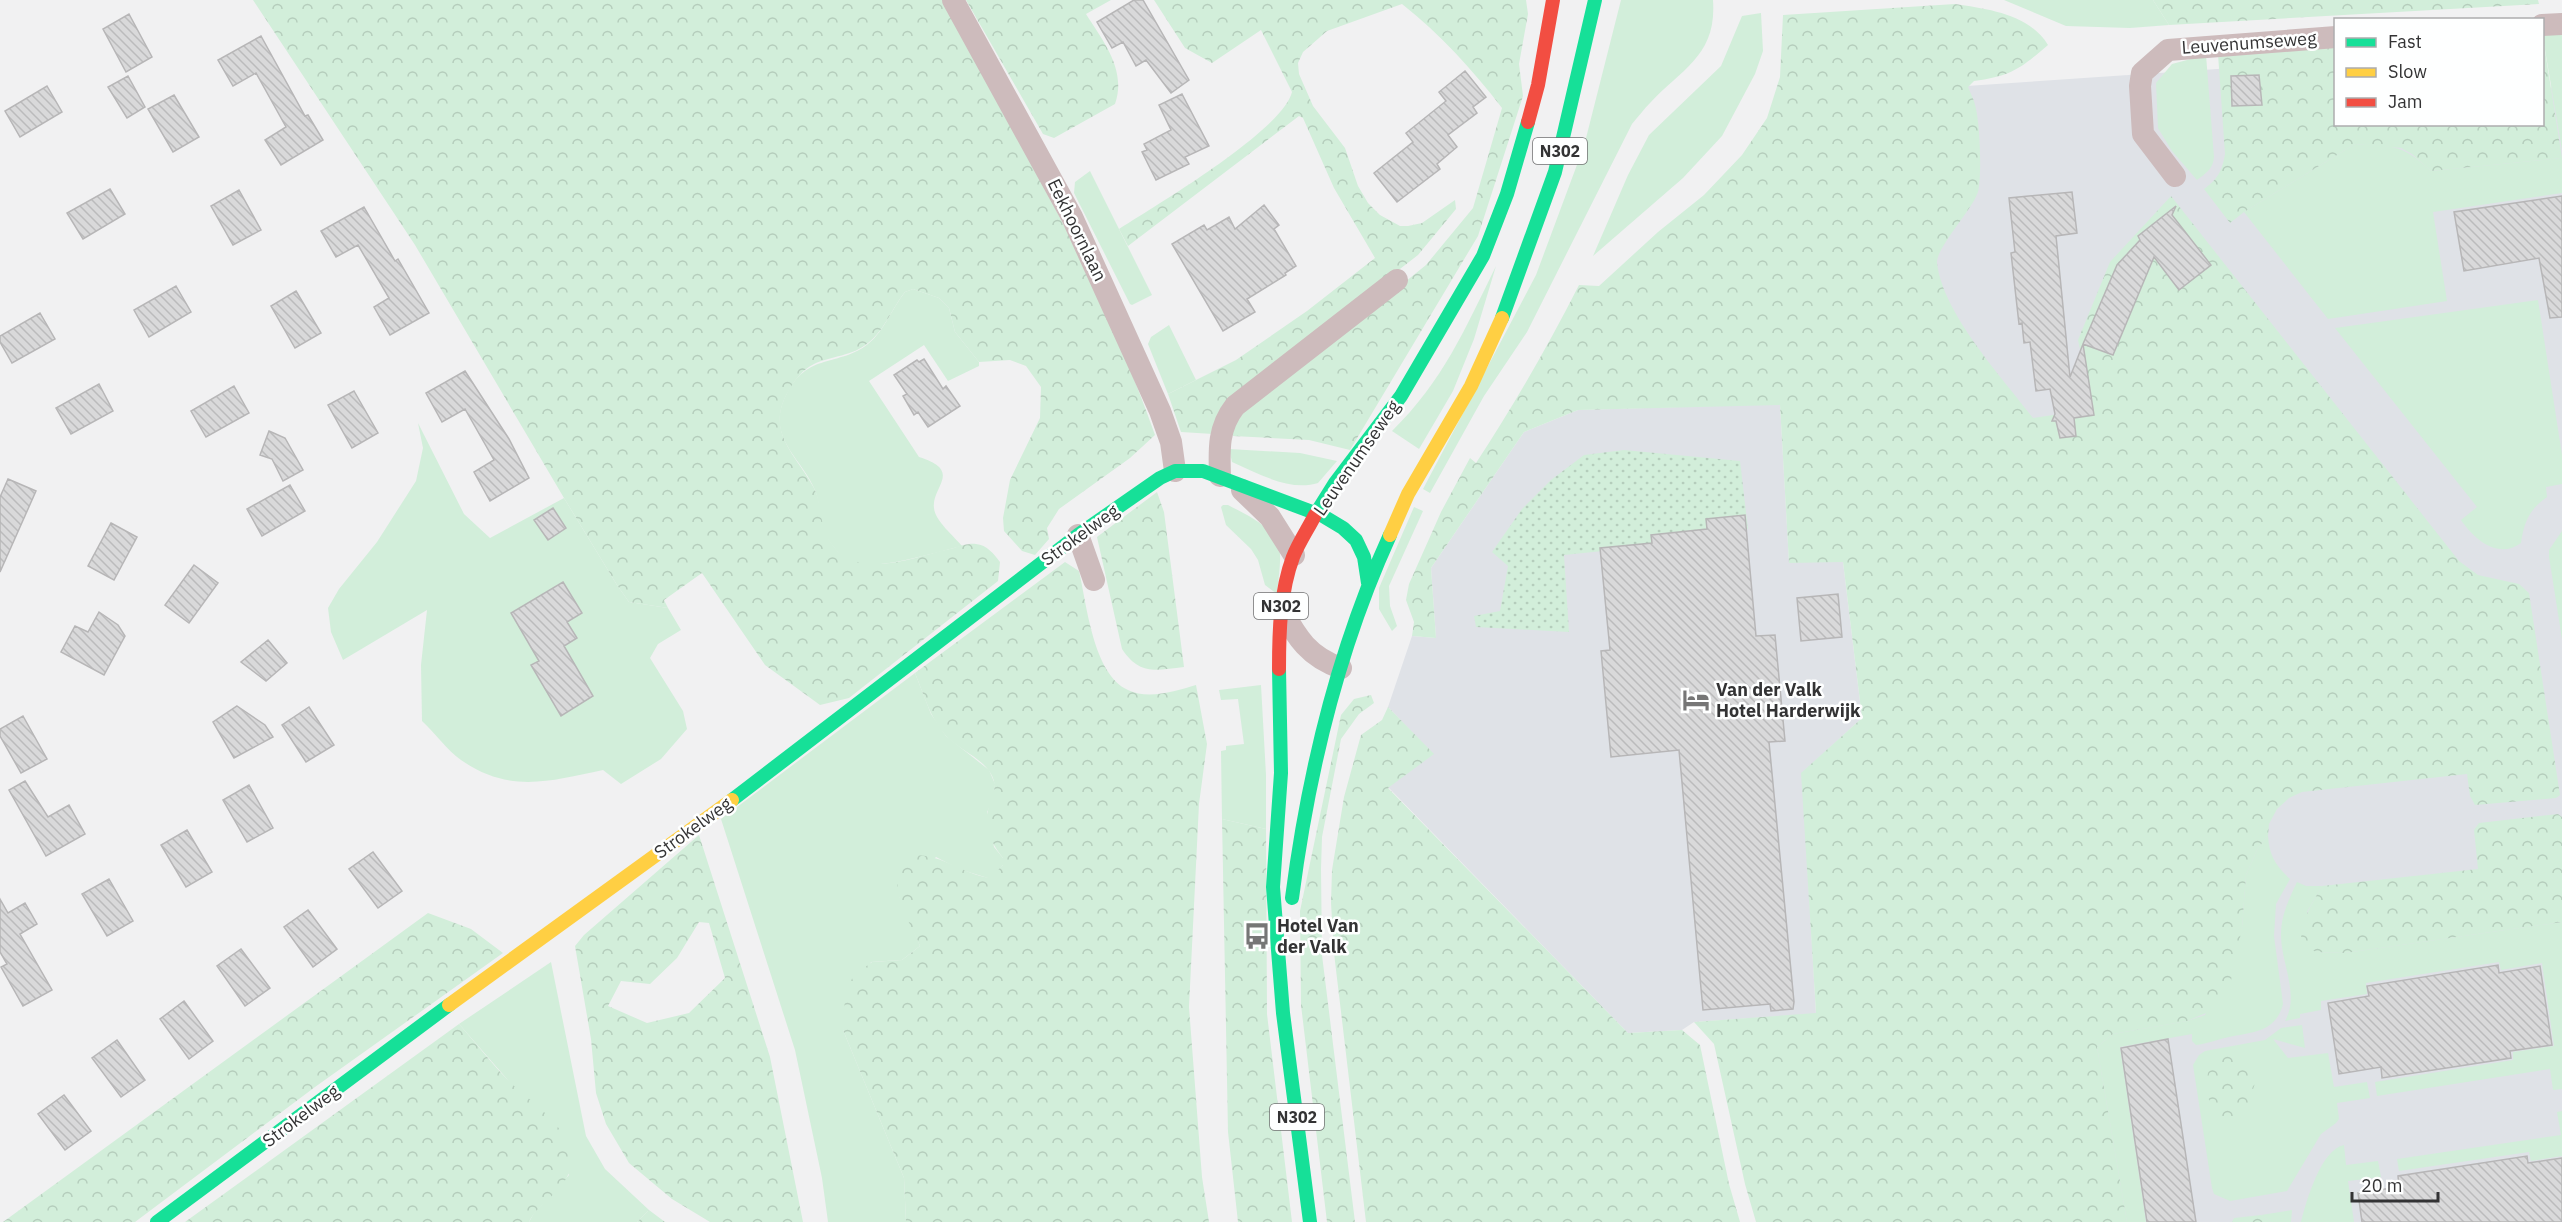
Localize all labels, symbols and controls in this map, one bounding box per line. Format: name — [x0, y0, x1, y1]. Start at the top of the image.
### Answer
legend — [2334, 18, 2544, 126]
street label: Leuvenumseweg — [2181, 26, 2318, 59]
text: Fast — [2388, 30, 2422, 53]
text: Slow — [2388, 60, 2427, 83]
text: Jam — [2388, 90, 2423, 113]
road number: N302 — [1533, 138, 1587, 164]
street label: Eekhoornlaan — [1043, 175, 1112, 285]
street label: Leuvenumseweg — [1308, 395, 1405, 520]
street label: Strokelweg — [1036, 498, 1123, 570]
road number: N302 — [1254, 593, 1308, 619]
place label: Van der Valk Hotel Harderwijk — [1716, 678, 1861, 722]
hotel icon: Van der Valk Hotel Harderwijk — [1681, 685, 1711, 715]
street label: Strokelweg — [649, 791, 736, 863]
place label: Hotel Van der Valk — [1277, 914, 1359, 958]
bus stop icon: Hotel Van der Valk — [1242, 921, 1272, 951]
street label: Strokelweg — [258, 1079, 344, 1152]
road number: N302 — [1270, 1104, 1324, 1130]
scale bar — [2352, 1165, 2438, 1203]
text: 20 m — [2361, 1174, 2403, 1197]

